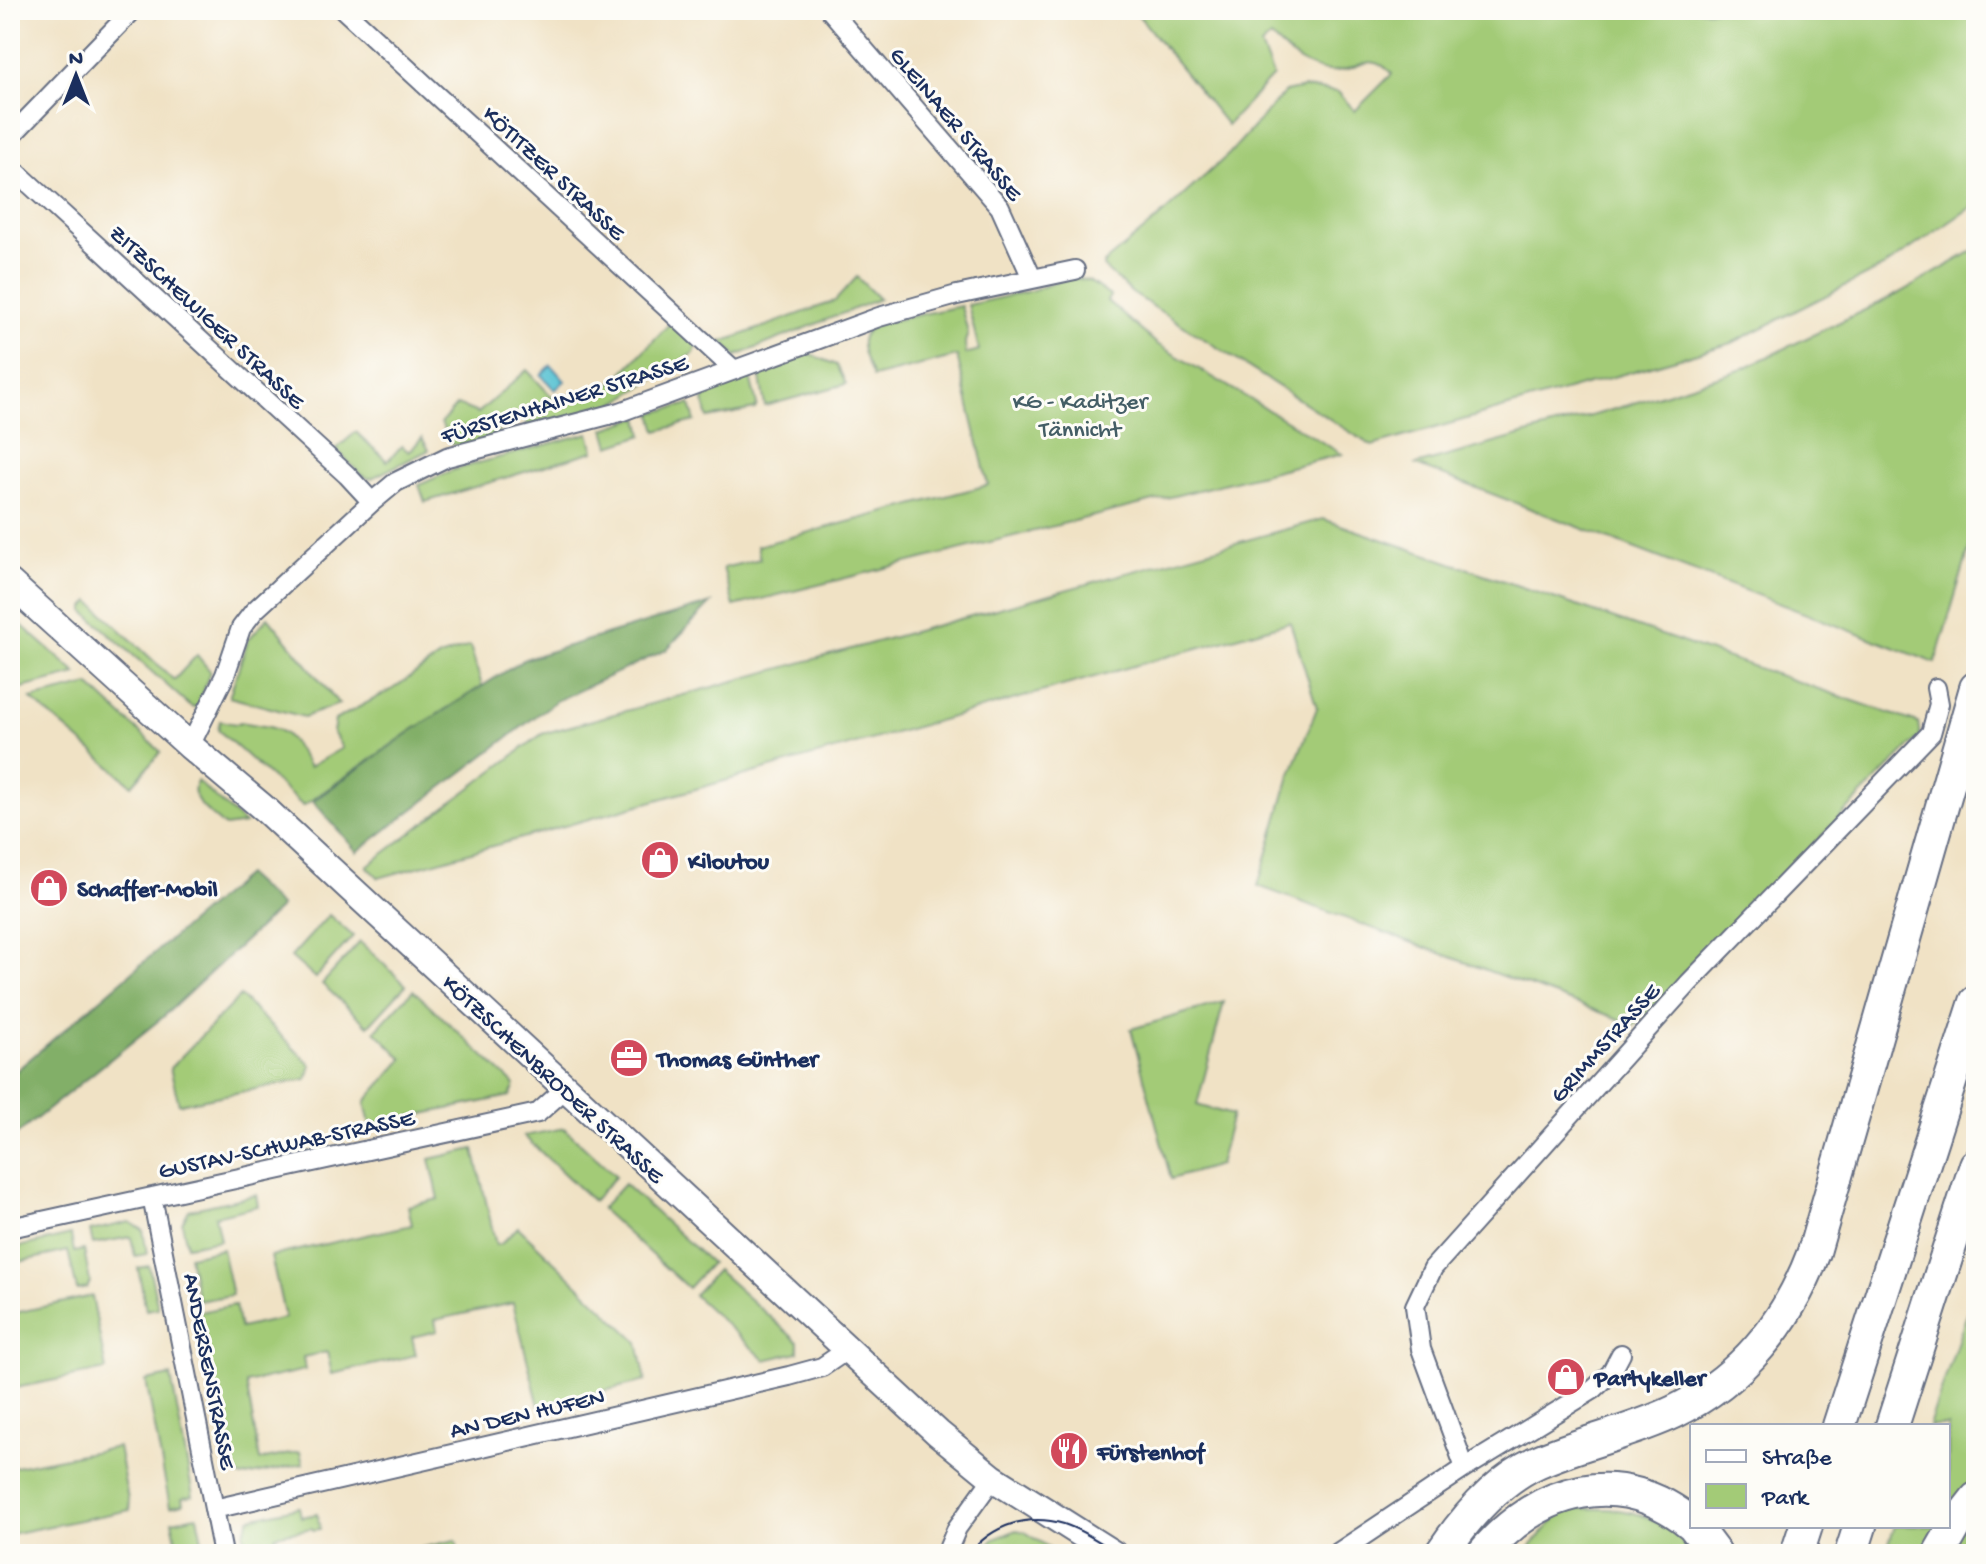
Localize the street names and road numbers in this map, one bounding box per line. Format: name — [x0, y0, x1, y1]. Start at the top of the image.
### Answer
street label: GLEINAER STRASSE — [882, 42, 1028, 209]
street label: KÖTITZER STRASSE — [475, 101, 631, 249]
street label: ZITZSCHEWIGER STRASSE — [101, 220, 310, 418]
street label: FÜRSTENHAINER STRASSE — [437, 350, 693, 453]
street label: KÖTZSCHENBRODER STRASSE — [434, 970, 670, 1192]
street label: GRIMMSTRASSE — [1545, 978, 1669, 1110]
street label: GUSTAV-SCHWAB-STRASSE — [156, 1105, 418, 1188]
street label: ANDERSENSTRASSE — [174, 1271, 241, 1473]
street label: AN DEN HUFEN — [448, 1384, 608, 1447]

